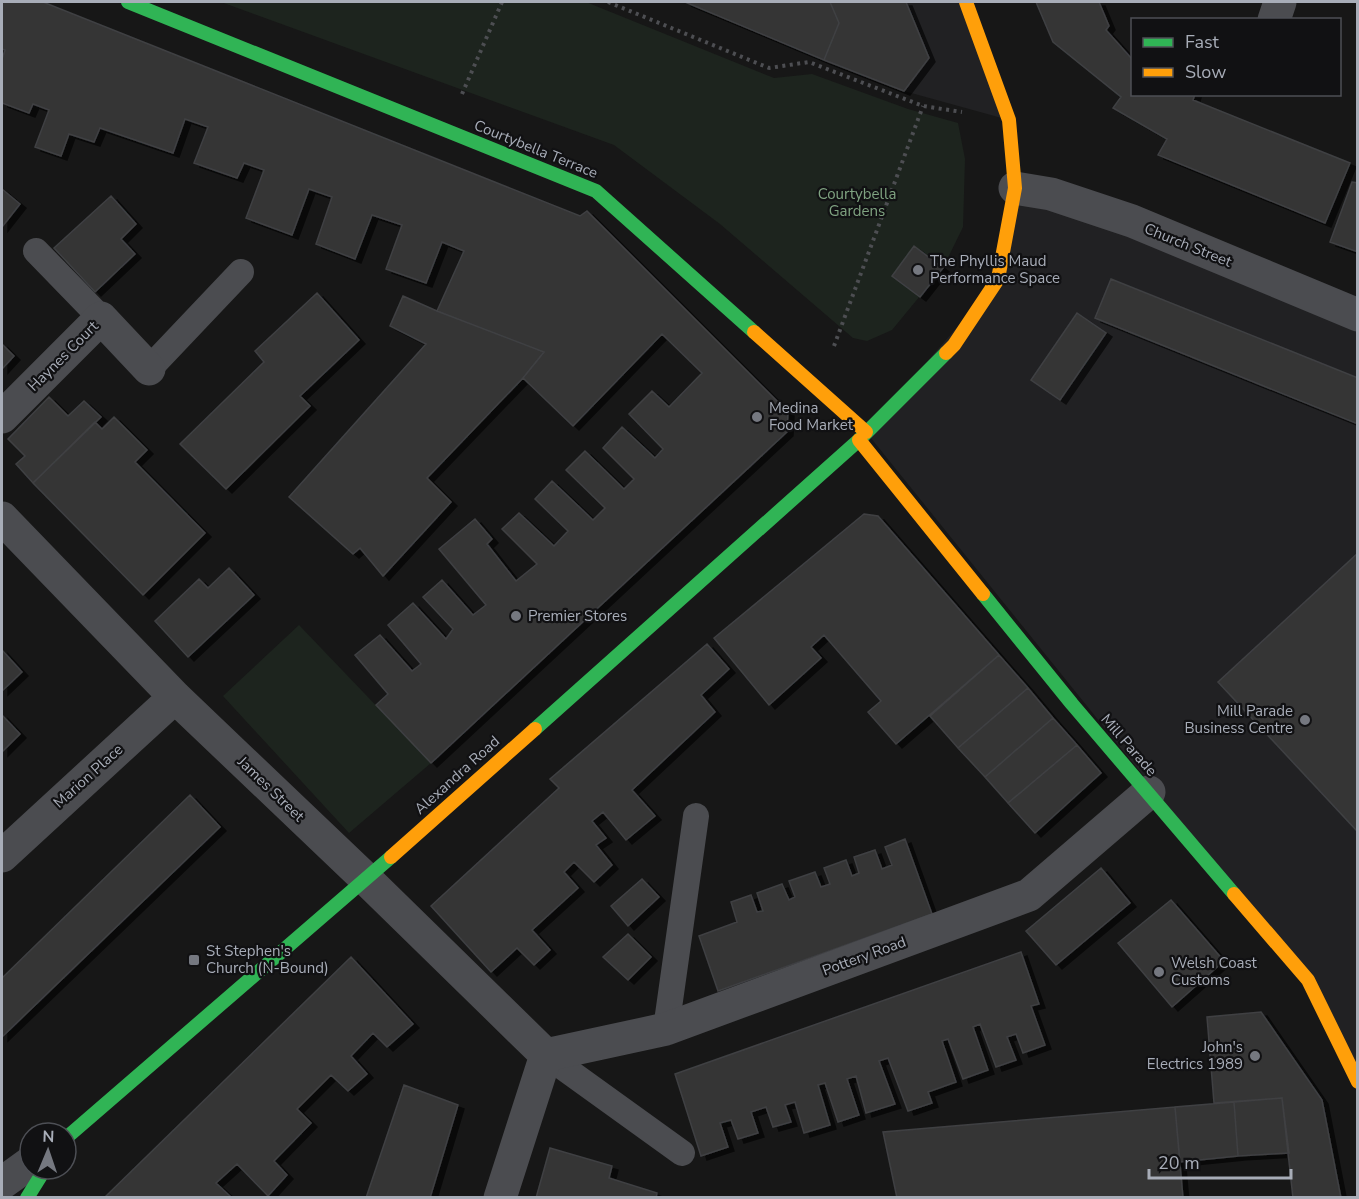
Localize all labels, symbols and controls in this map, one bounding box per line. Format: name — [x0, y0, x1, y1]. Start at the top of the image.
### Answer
legend — [1131, 18, 1341, 96]
text: Fast — [1185, 30, 1220, 54]
text: Slow — [1185, 60, 1226, 84]
street label: Courtybella Terrace — [471, 115, 601, 183]
park label: Courtybella Gardens — [818, 184, 896, 221]
street label: Church Street — [1141, 218, 1235, 272]
place label: The Phyllis Maud Performance Space — [930, 251, 1060, 288]
marker: The Phyllis Maud Performance Space — [911, 263, 925, 277]
street label: Haynes Court — [23, 316, 103, 396]
place label: Medina Food Market — [769, 398, 854, 435]
marker: Medina Food Market — [750, 410, 764, 424]
place label: Premier Stores — [528, 606, 627, 626]
marker: Premier Stores — [509, 609, 523, 623]
place label: Mill Parade Business Centre — [1184, 701, 1293, 738]
street label: Mill Parade — [1096, 710, 1162, 780]
marker: Mill Parade Business Centre — [1298, 713, 1312, 727]
street label: Alexandra Road — [410, 731, 504, 819]
street label: Marion Place — [49, 739, 127, 813]
street label: James Street — [233, 751, 309, 826]
street label: Pottery Road — [819, 932, 909, 980]
place label: St Stephen's Church (N-Bound) — [206, 941, 329, 978]
marker: St Stephen's Church (N-Bound) — [187, 953, 201, 967]
place label: Welsh Coast Customs — [1171, 953, 1258, 990]
marker: Welsh Coast Customs — [1152, 965, 1166, 979]
place label: John's Electrics 1989 — [1147, 1037, 1243, 1074]
marker: John's Electrics 1989 — [1248, 1049, 1262, 1063]
north arrow — [18, 1121, 78, 1181]
text: N — [42, 1126, 55, 1148]
scale bar — [1149, 1142, 1292, 1180]
text: 20 m — [1158, 1151, 1200, 1175]

